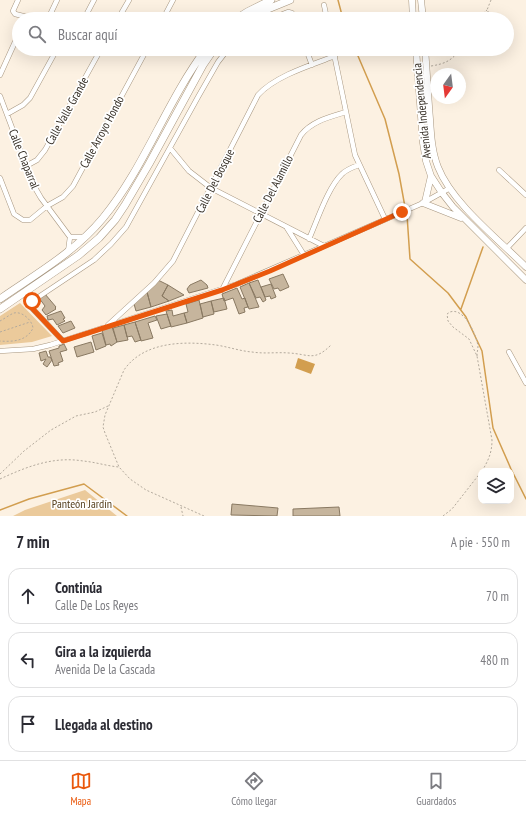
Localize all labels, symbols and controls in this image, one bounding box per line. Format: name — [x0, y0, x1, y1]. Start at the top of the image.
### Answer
search box — [12, 12, 514, 56]
icon: search — [26, 23, 48, 45]
text: Buscar aquí — [58, 25, 118, 44]
street label: Avenida Independencia — [409, 62, 434, 160]
north arrow — [430, 68, 466, 104]
street label: Calle Valle Grande — [42, 74, 91, 147]
street label: Calle Arroyo Hondo — [76, 93, 127, 170]
street label: Calle Chaparral — [6, 127, 43, 191]
street label: Calle Del Bosque — [192, 146, 237, 215]
street label: Calle Del Alamillo — [249, 152, 296, 225]
route end — [393, 203, 411, 221]
route start — [23, 292, 41, 310]
map controls — [478, 468, 514, 504]
button: layers — [478, 468, 514, 504]
park label: Panteón Jardín — [52, 496, 112, 511]
text: 7 min — [16, 531, 50, 553]
text: A pie · 550 m — [451, 534, 510, 551]
text: Continúa — [55, 578, 102, 597]
icon: ahead — [17, 585, 39, 607]
text: 70 m — [486, 588, 509, 605]
text: Calle De Los Reyes — [55, 597, 138, 614]
text: Gira a la izquierda — [55, 642, 151, 661]
icon: left — [17, 649, 39, 671]
text: 480 m — [480, 652, 509, 669]
text: Avenida De la Cascada — [55, 661, 155, 678]
icon: arrive — [17, 713, 39, 735]
text: Llegada al destino — [55, 715, 153, 734]
tab: Mapa — [70, 770, 92, 808]
tab: Cómo llegar — [231, 770, 277, 808]
tab: Guardados — [416, 770, 456, 808]

